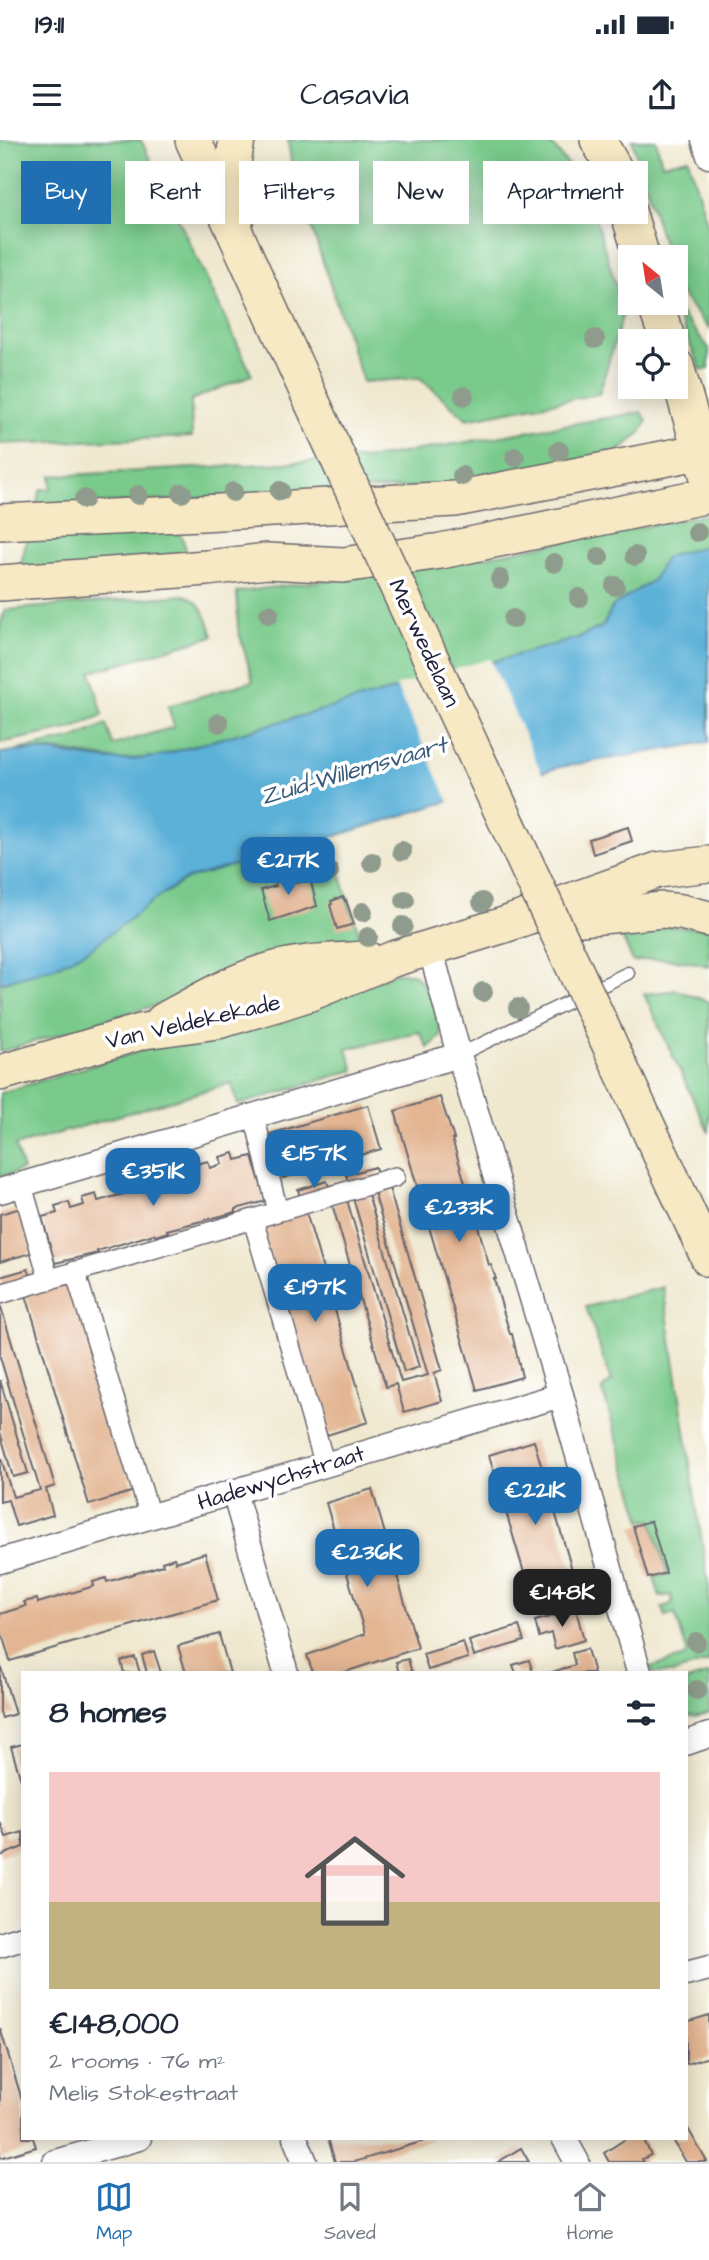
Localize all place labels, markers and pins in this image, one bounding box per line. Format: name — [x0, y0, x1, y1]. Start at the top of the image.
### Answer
pin: €217K — [239, 838, 337, 897]
pin: €157K — [265, 1130, 363, 1190]
pin: €351K — [104, 1149, 202, 1208]
pin: €233K — [410, 1184, 508, 1244]
pin: €197K — [266, 1264, 364, 1324]
pin: €221K — [486, 1468, 584, 1527]
pin: €236K — [318, 1530, 416, 1589]
pin: €148K — [513, 1570, 611, 1629]

